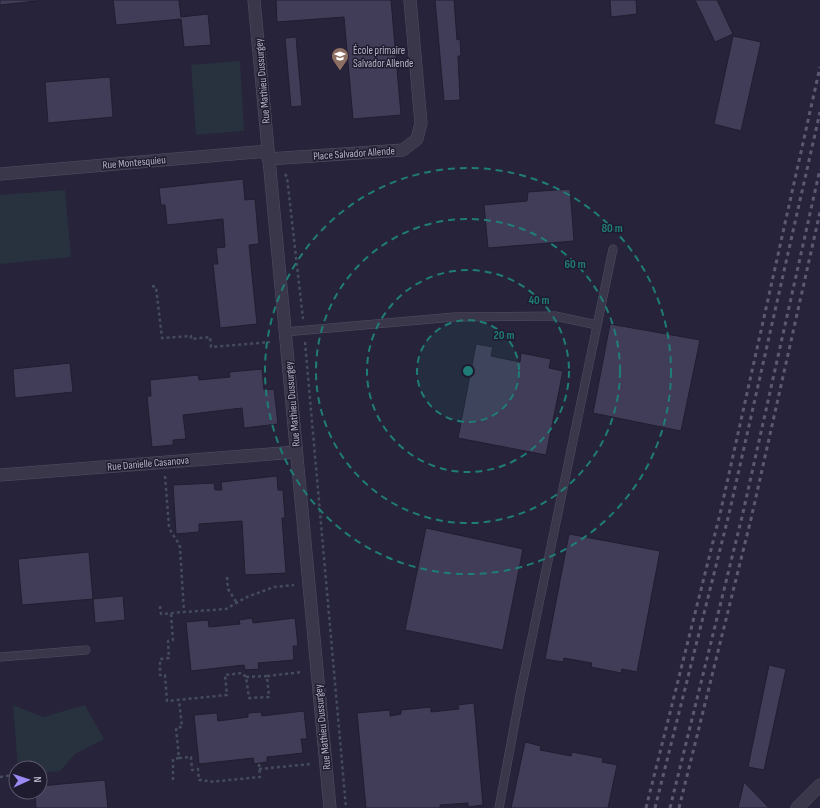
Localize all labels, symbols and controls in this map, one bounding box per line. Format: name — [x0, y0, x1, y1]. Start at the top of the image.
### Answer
street label: Rue Mathieu Dussurgey — [252, 37, 273, 124]
place label: École primaire Salvador Allende — [353, 44, 413, 70]
school or university icon: École primaire Salvador Allende — [330, 46, 350, 71]
street label: Place Salvador Allende — [313, 144, 395, 163]
street label: Rue Montesquieu — [102, 153, 167, 172]
text: 80 m — [601, 221, 623, 236]
text: 60 m — [564, 257, 586, 272]
text: 40 m — [528, 293, 550, 308]
text: 20 m — [494, 328, 514, 343]
street label: Rue Mathieu Dussurgey — [282, 360, 303, 447]
centre of rings — [461, 364, 475, 378]
street label: Rue Danielle Casanova — [107, 453, 189, 474]
street label: Rue Mathieu Dussurgey — [311, 683, 333, 770]
north arrow — [8, 760, 48, 800]
text: N — [31, 776, 44, 783]

